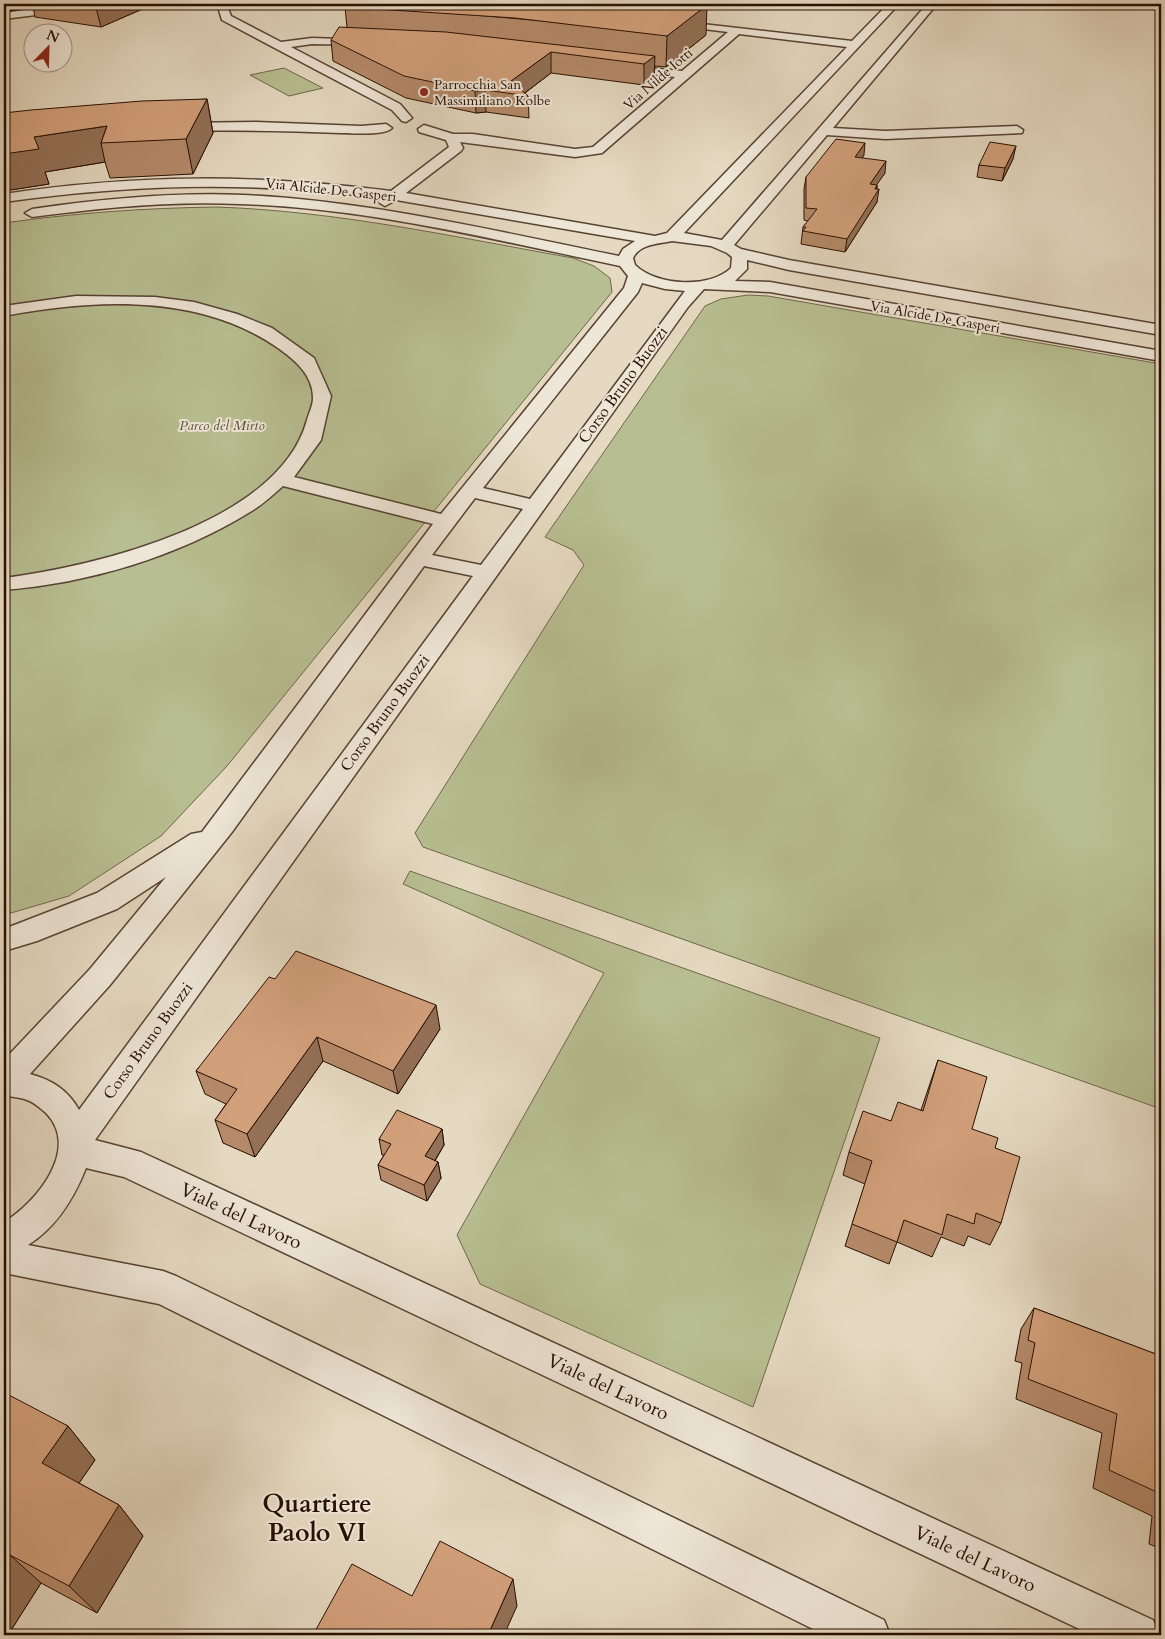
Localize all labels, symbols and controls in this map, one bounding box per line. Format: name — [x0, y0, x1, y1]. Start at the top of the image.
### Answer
north arrow — [22, 22, 72, 72]
text: N — [44, 25, 62, 48]
street label: Via Nilde Iotti — [619, 44, 697, 114]
place label: Parrocchia San Massimiliano Kolbe — [434, 75, 551, 110]
marker: Parrocchia San Massimiliano Kolbe — [418, 86, 430, 98]
street label: Via Alcide De Gasperi — [265, 174, 397, 206]
street label: Via Alcide De Gasperi — [869, 296, 1002, 338]
street label: Corso Bruno Buozzi — [573, 322, 673, 448]
park label: Parco del Mirto — [179, 416, 265, 435]
street label: Corso Bruno Buozzi — [335, 650, 435, 776]
street label: Corso Bruno Buozzi — [98, 978, 198, 1104]
street label: Viale del Lavoro — [176, 1176, 306, 1256]
street label: Viale del Lavoro — [543, 1347, 673, 1427]
district label: Quartiere Paolo VI — [262, 1487, 372, 1550]
street label: Viale del Lavoro — [910, 1519, 1040, 1599]

